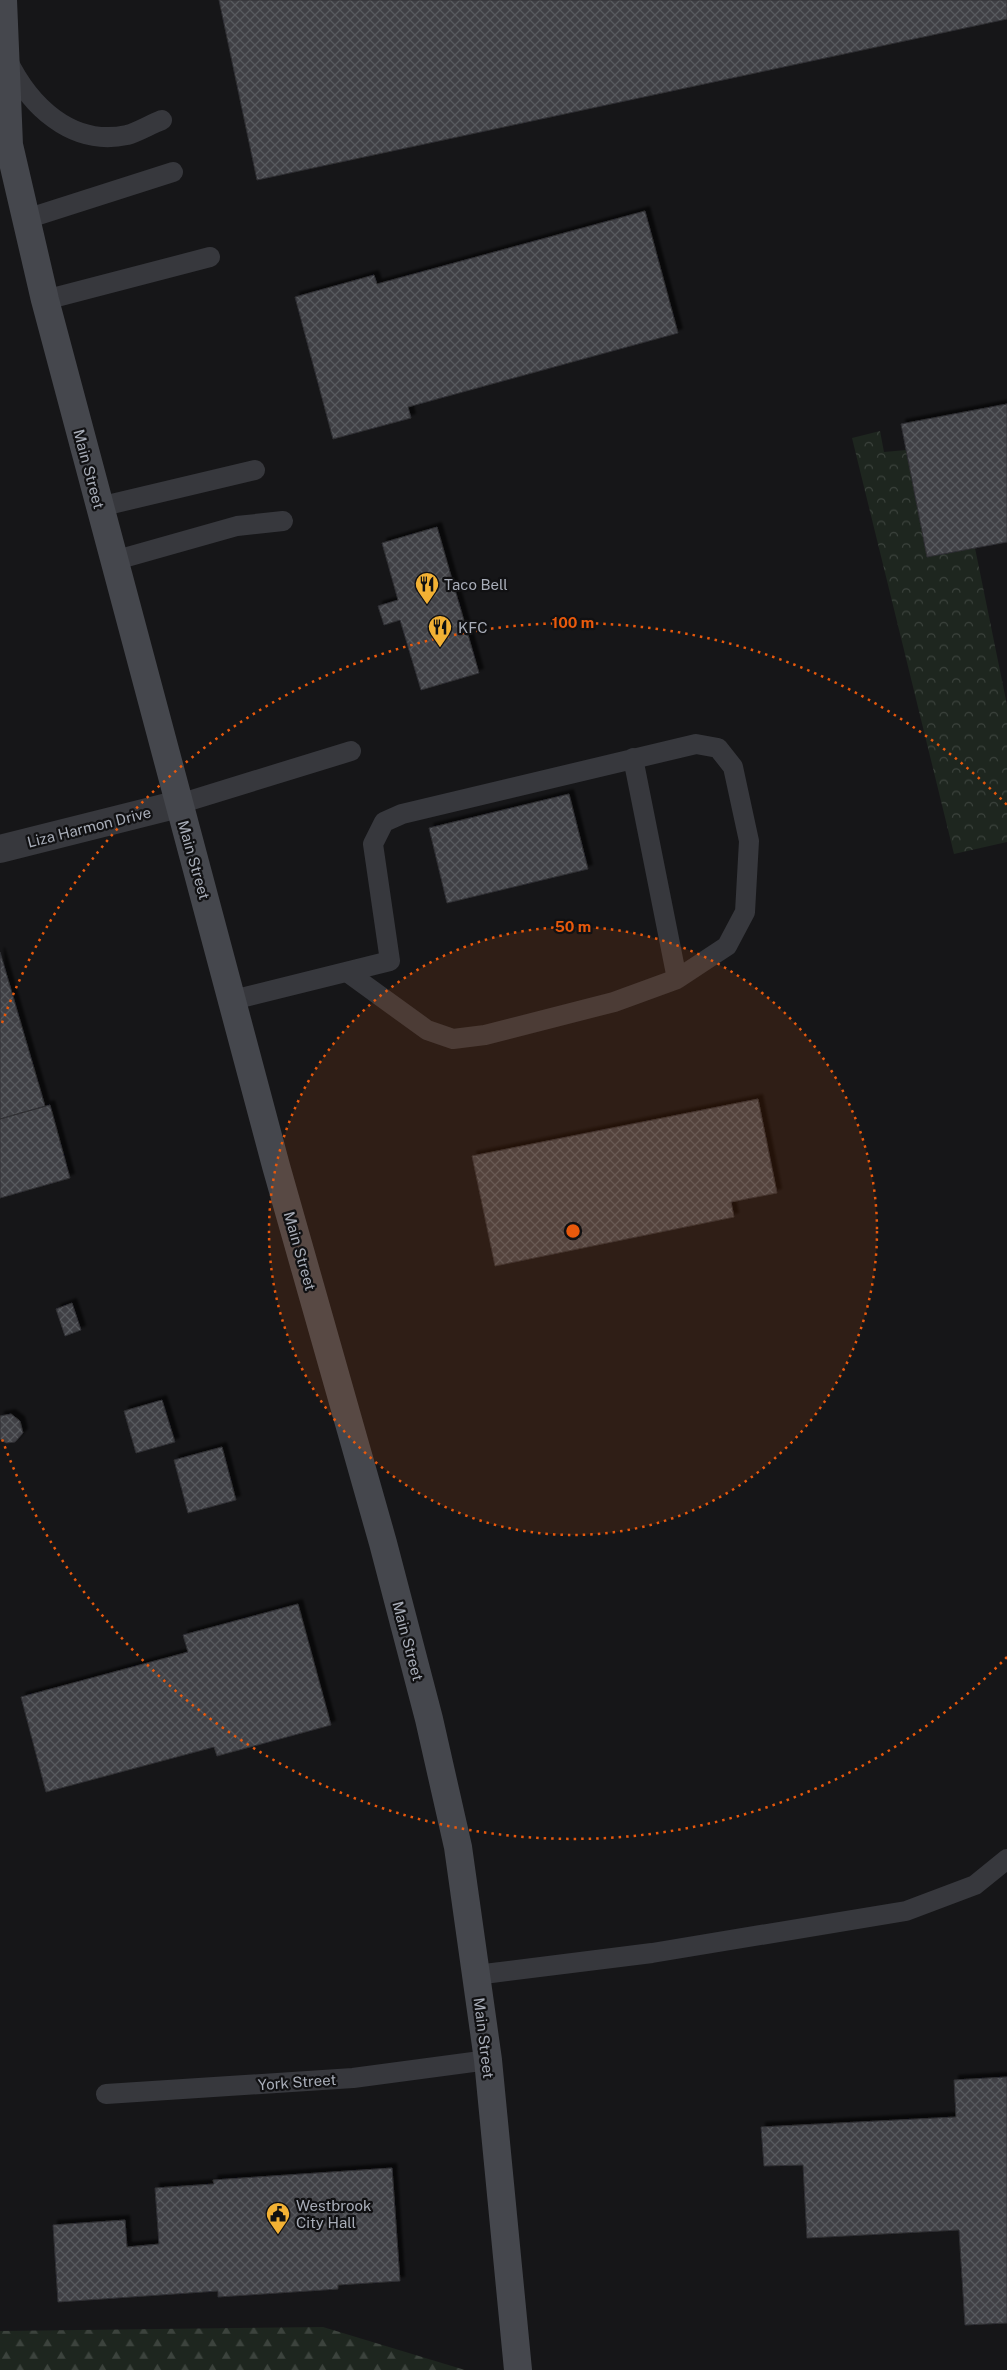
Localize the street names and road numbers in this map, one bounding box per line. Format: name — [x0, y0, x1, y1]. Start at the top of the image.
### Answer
street label: Main Street — [70, 427, 108, 511]
street label: Liza Harmon Drive — [25, 803, 153, 851]
street label: Main Street — [175, 819, 213, 902]
street label: Main Street — [281, 1210, 319, 1293]
street label: Main Street — [389, 1599, 427, 1683]
street label: Main Street — [471, 1997, 497, 2080]
street label: York Street — [257, 2071, 337, 2093]

